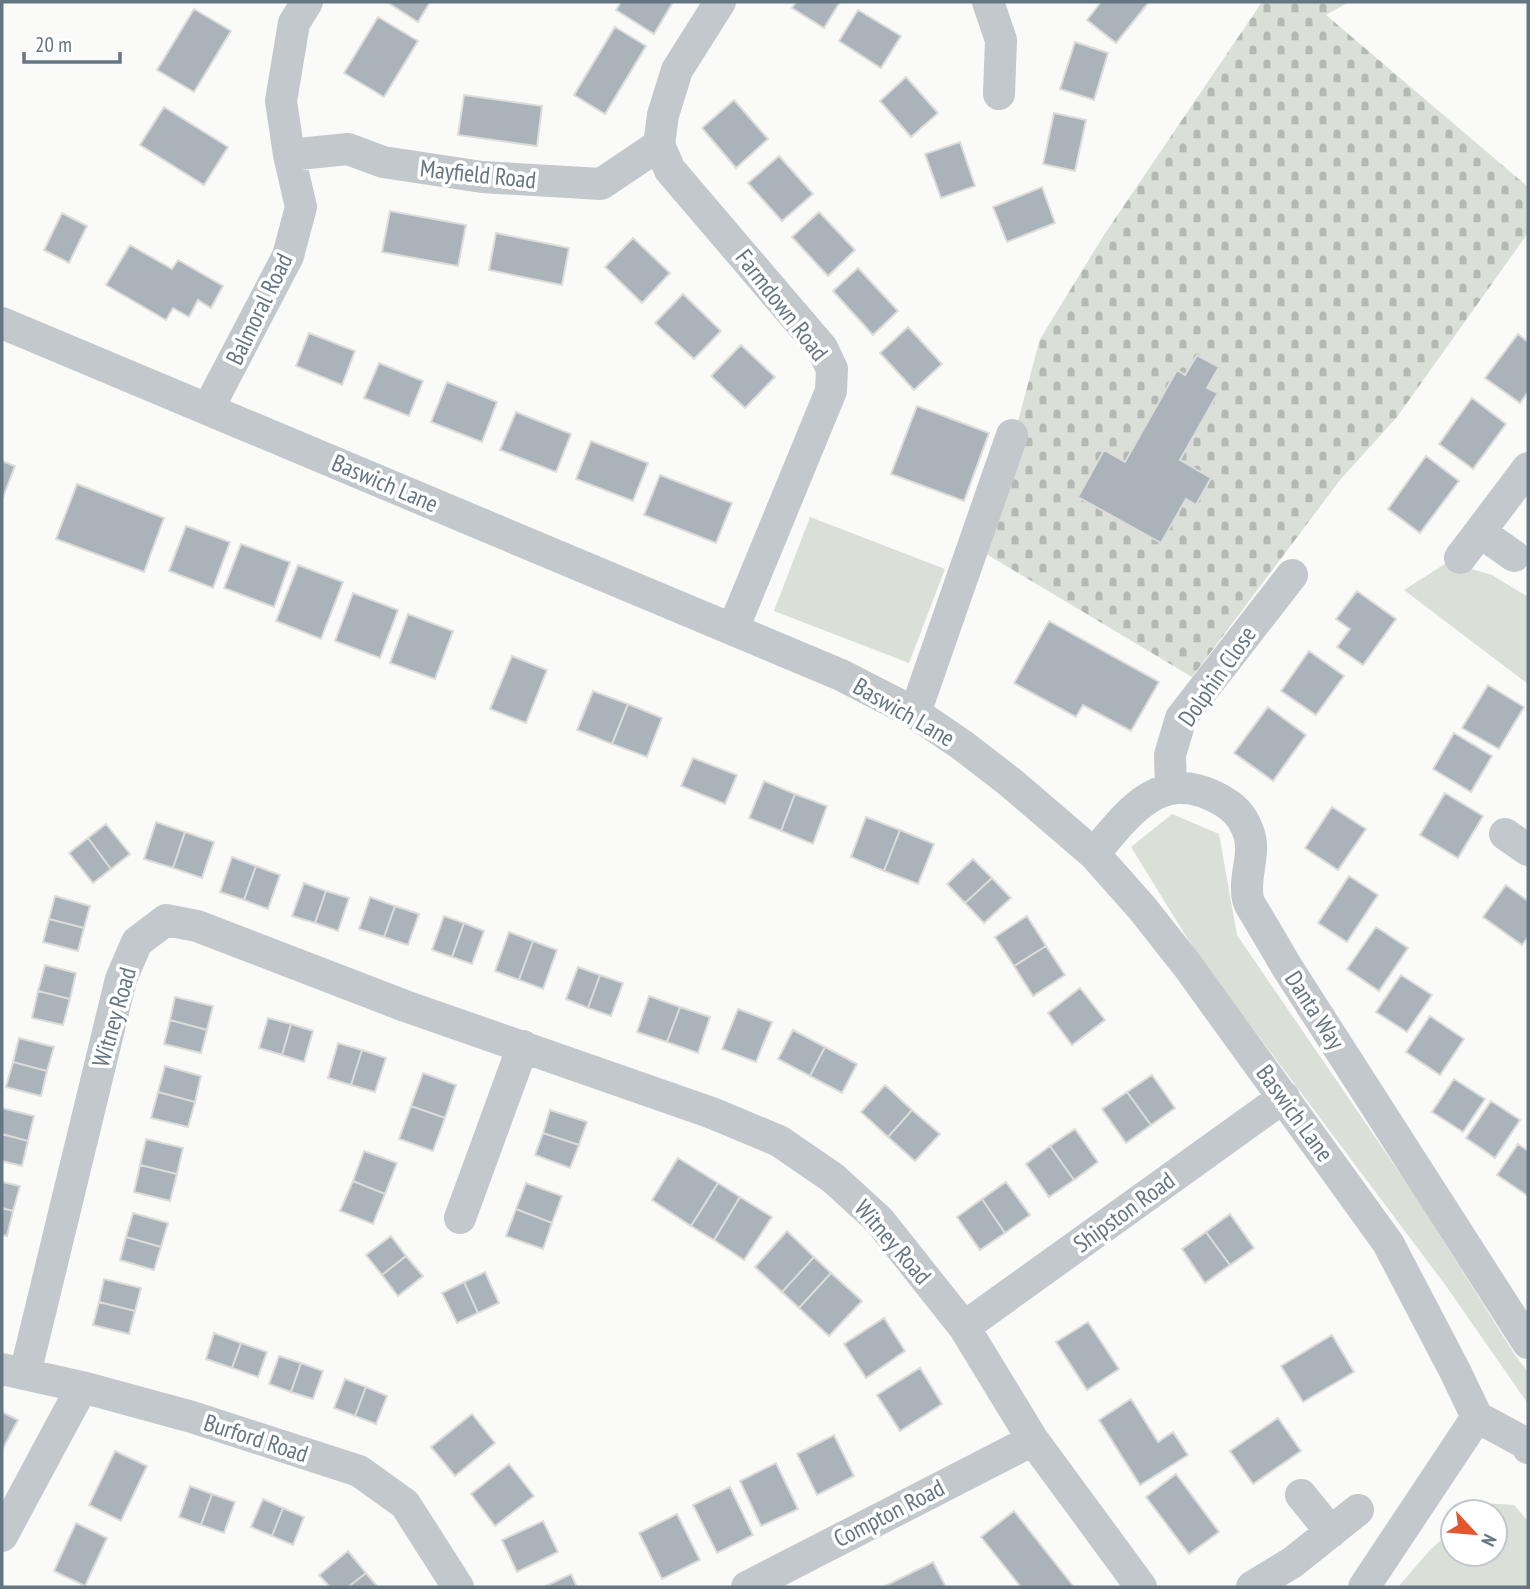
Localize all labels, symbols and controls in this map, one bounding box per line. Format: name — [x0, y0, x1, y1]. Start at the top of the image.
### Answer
scale bar — [24, 21, 121, 65]
text: 20 m — [35, 31, 72, 58]
street label: Mayfield Road — [419, 153, 537, 195]
street label: Farmdown Road — [729, 243, 835, 367]
street label: Balmoral Road — [219, 248, 299, 370]
street label: Baswich Lane — [327, 447, 443, 519]
street label: Dolphin Close — [1171, 620, 1263, 732]
street label: Baswich Lane — [848, 671, 960, 753]
street label: Witney Road — [85, 964, 143, 1070]
street label: Danta Way — [1278, 965, 1352, 1055]
street label: Baswich Lane — [1249, 1058, 1341, 1168]
street label: Shipston Road — [1067, 1165, 1181, 1259]
street label: Witney Road — [848, 1193, 938, 1291]
street label: Burford Road — [200, 1407, 312, 1469]
street label: Compton Road — [828, 1472, 950, 1554]
north arrow — [1439, 1498, 1509, 1568]
text: N — [1476, 1531, 1502, 1550]

